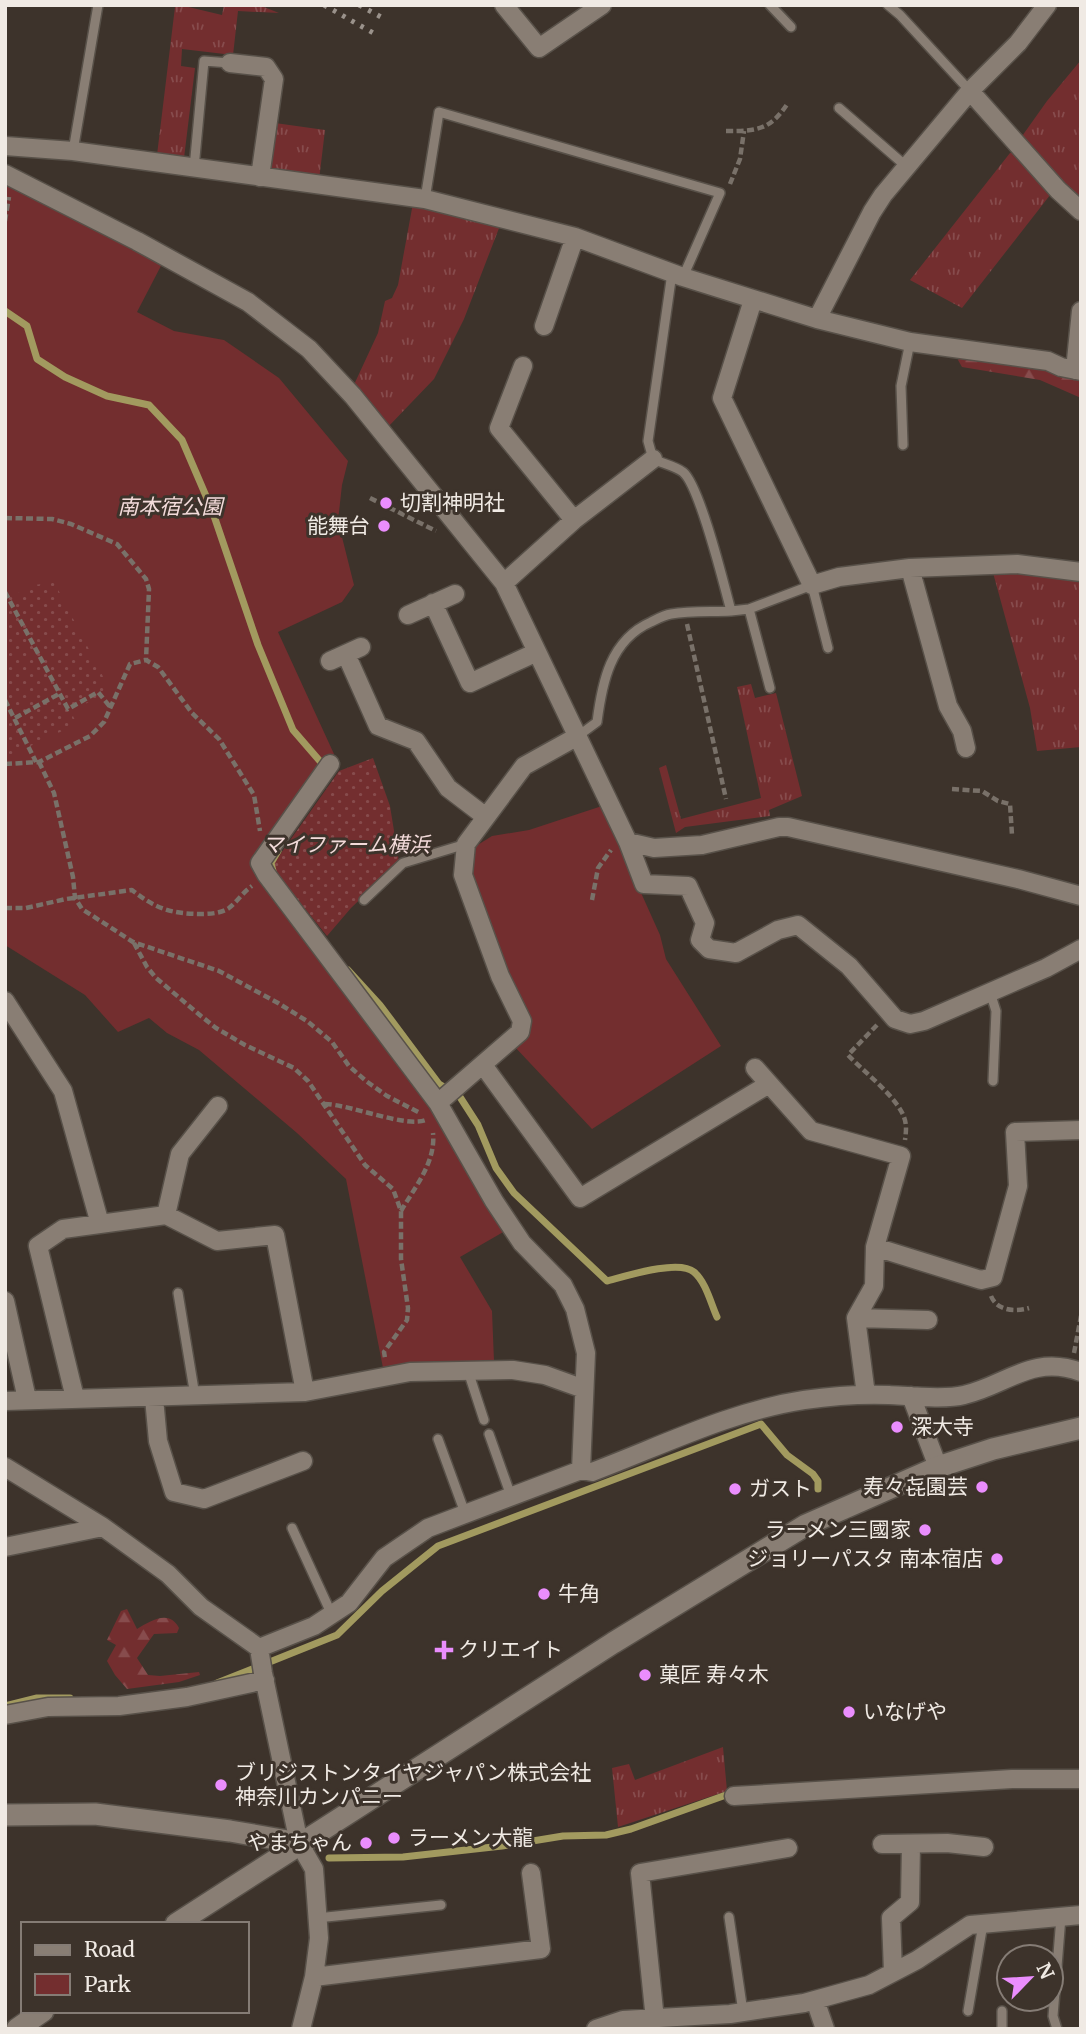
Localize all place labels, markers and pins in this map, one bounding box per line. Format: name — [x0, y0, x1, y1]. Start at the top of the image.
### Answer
place label: 切割神明社 — [400, 489, 505, 516]
marker: 切割神明社 — [378, 495, 394, 511]
place label: 能舞台 — [307, 512, 370, 539]
marker: 能舞台 — [376, 518, 392, 534]
place label: 深大寺 — [911, 1413, 974, 1440]
marker: 深大寺 — [889, 1419, 905, 1435]
place label: 寿々㐂園芸 — [863, 1473, 968, 1500]
place label: ガスト — [749, 1475, 812, 1502]
marker: 寿々㐂園芸 — [974, 1479, 990, 1495]
marker: ガスト — [727, 1481, 743, 1497]
place label: ラーメン三國家 — [765, 1516, 911, 1543]
marker: ラーメン三國家 — [917, 1522, 933, 1538]
place label: ジョリーパスタ 南本宿店 — [747, 1545, 983, 1572]
marker: ジョリーパスタ 南本宿店 — [989, 1551, 1005, 1567]
place label: 牛角 — [558, 1580, 600, 1607]
marker: 牛角 — [536, 1586, 552, 1602]
place label: クリエイト — [458, 1636, 563, 1663]
marker: クリエイト — [436, 1642, 452, 1658]
place label: 菓匠 寿々木 — [659, 1661, 769, 1688]
marker: 菓匠 寿々木 — [637, 1667, 653, 1683]
place label: いなげや — [863, 1698, 947, 1725]
marker: いなげや — [841, 1704, 857, 1720]
place label: ブリジストンタイヤジャパン株式会社 神奈川カンパニー — [235, 1759, 591, 1810]
marker: ブリジストンタイヤジャパン株式会社 神奈川カンパニー — [213, 1777, 229, 1793]
place label: ラーメン大龍 — [408, 1824, 533, 1851]
place label: やまちゃん — [247, 1829, 352, 1856]
marker: ラーメン大龍 — [386, 1830, 402, 1846]
marker: やまちゃん — [358, 1835, 374, 1851]

